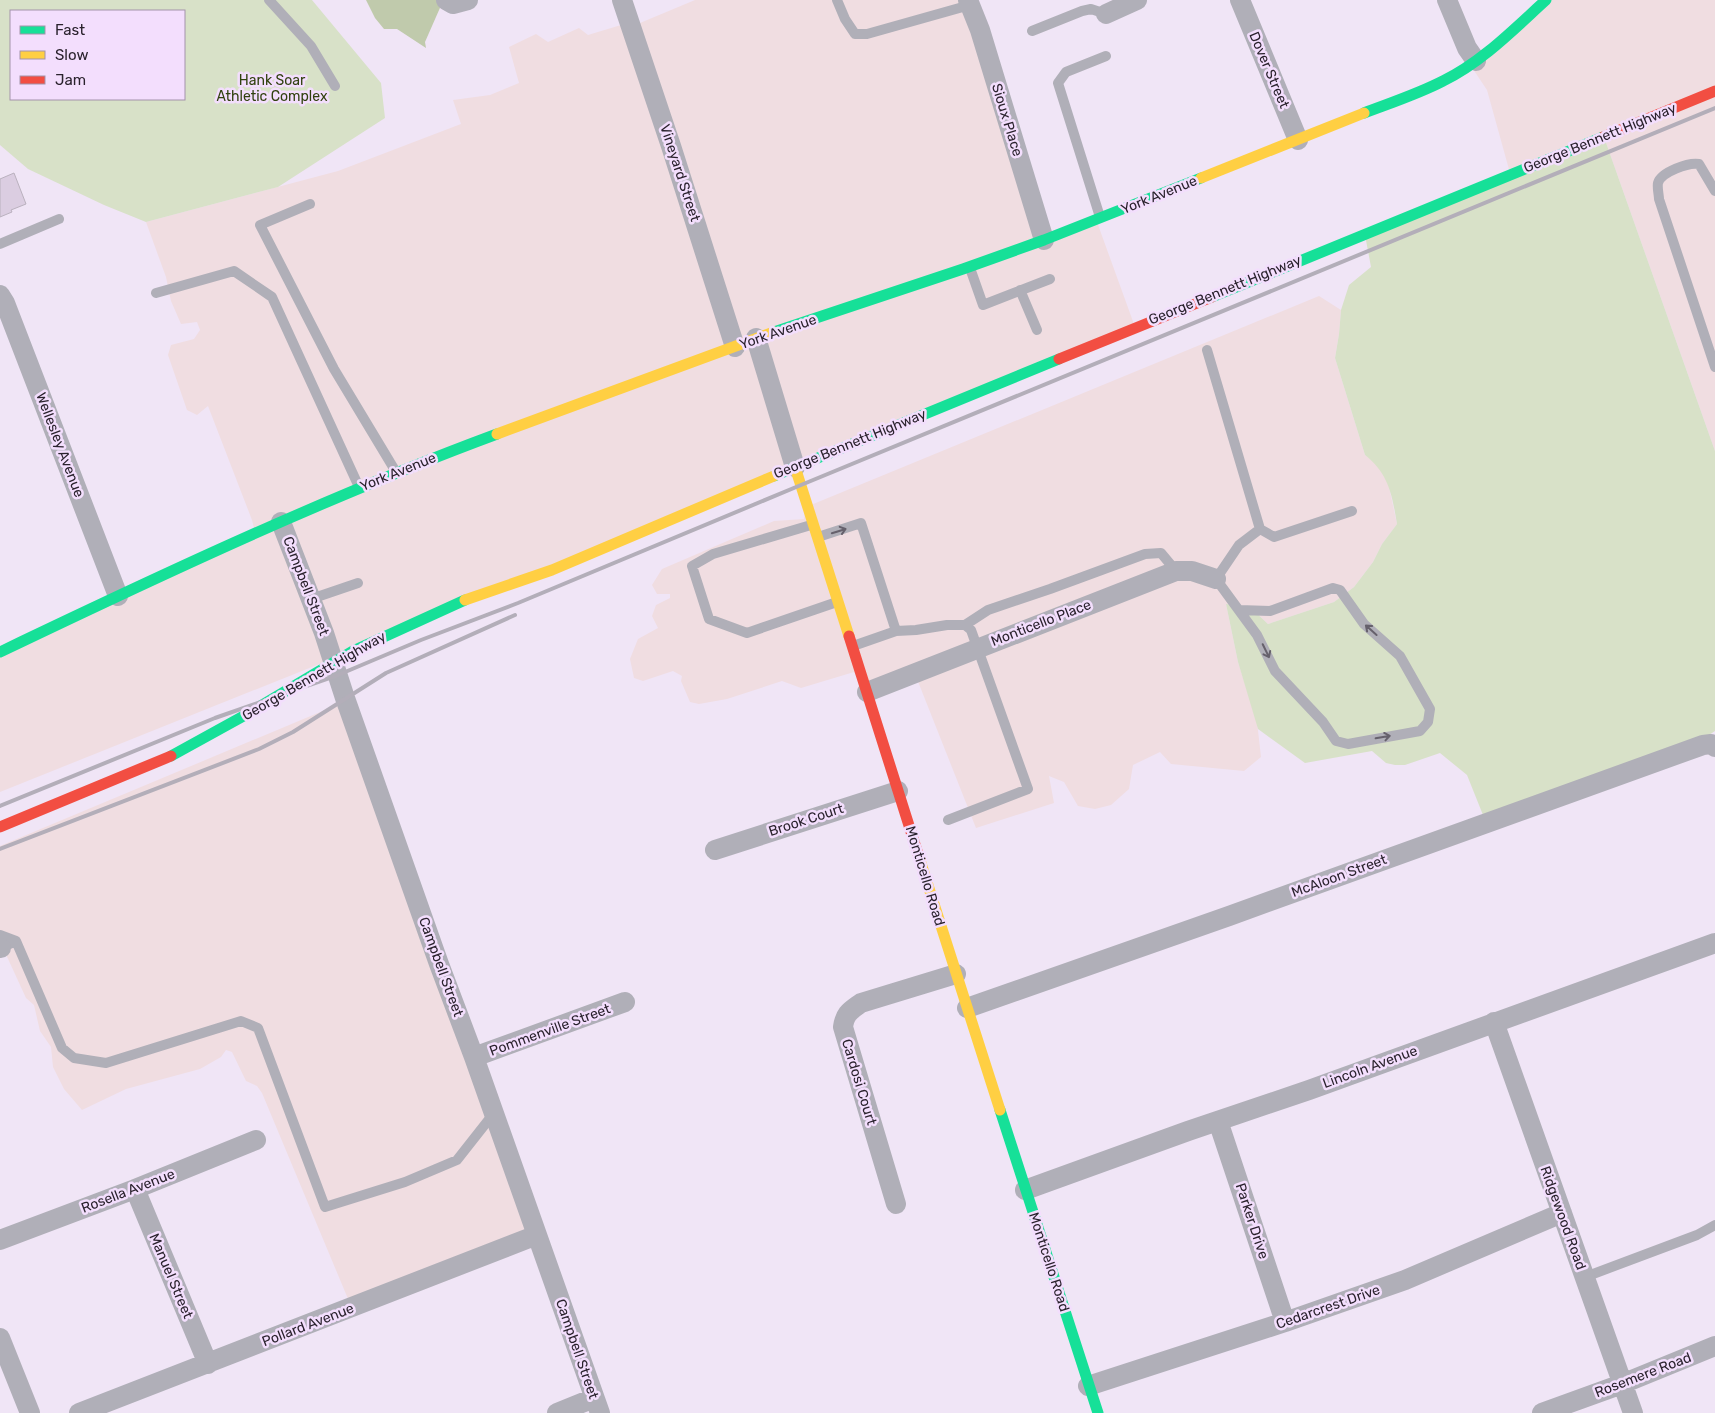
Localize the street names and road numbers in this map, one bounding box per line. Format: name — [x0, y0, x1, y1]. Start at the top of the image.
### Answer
street label: Dover Street — [1245, 29, 1293, 111]
street label: Sioux Place — [988, 82, 1026, 159]
street label: George Bennett Highway — [1521, 99, 1679, 176]
street label: Vineyard Street — [656, 122, 704, 224]
street label: York Avenue — [1119, 172, 1200, 218]
street label: George Bennett Highway — [1146, 251, 1304, 328]
street label: York Avenue — [737, 311, 819, 353]
street label: Wellesley Avenue — [32, 390, 88, 500]
street label: George Bennett Highway — [771, 405, 929, 482]
street label: York Avenue — [358, 449, 439, 495]
street label: Campbell Street — [279, 534, 333, 638]
street label: Monticello Place — [989, 596, 1094, 650]
street label: George Bennett Highway — [239, 628, 389, 724]
street label: Brook Court — [766, 800, 846, 840]
street label: Monticello Road — [902, 824, 948, 928]
street label: McAloon Street — [1289, 851, 1389, 901]
street label: Campbell Street — [415, 915, 467, 1020]
street label: Pommenville Street — [487, 1000, 613, 1060]
street label: Cardosi Court — [838, 1037, 880, 1128]
street label: Lincoln Avenue — [1320, 1042, 1420, 1092]
street label: Ridgewood Road — [1536, 1164, 1590, 1272]
street label: Rosella Avenue — [79, 1165, 177, 1217]
street label: Parker Drive — [1232, 1181, 1272, 1261]
street label: Monticello Road — [1025, 1210, 1073, 1314]
street label: Manuel Street — [145, 1231, 197, 1322]
street label: Cedarcrest Drive — [1274, 1281, 1382, 1333]
street label: Campbell Street — [552, 1297, 602, 1402]
street label: Pollard Avenue — [260, 1300, 356, 1350]
street label: Rosemere Road — [1592, 1349, 1694, 1401]

